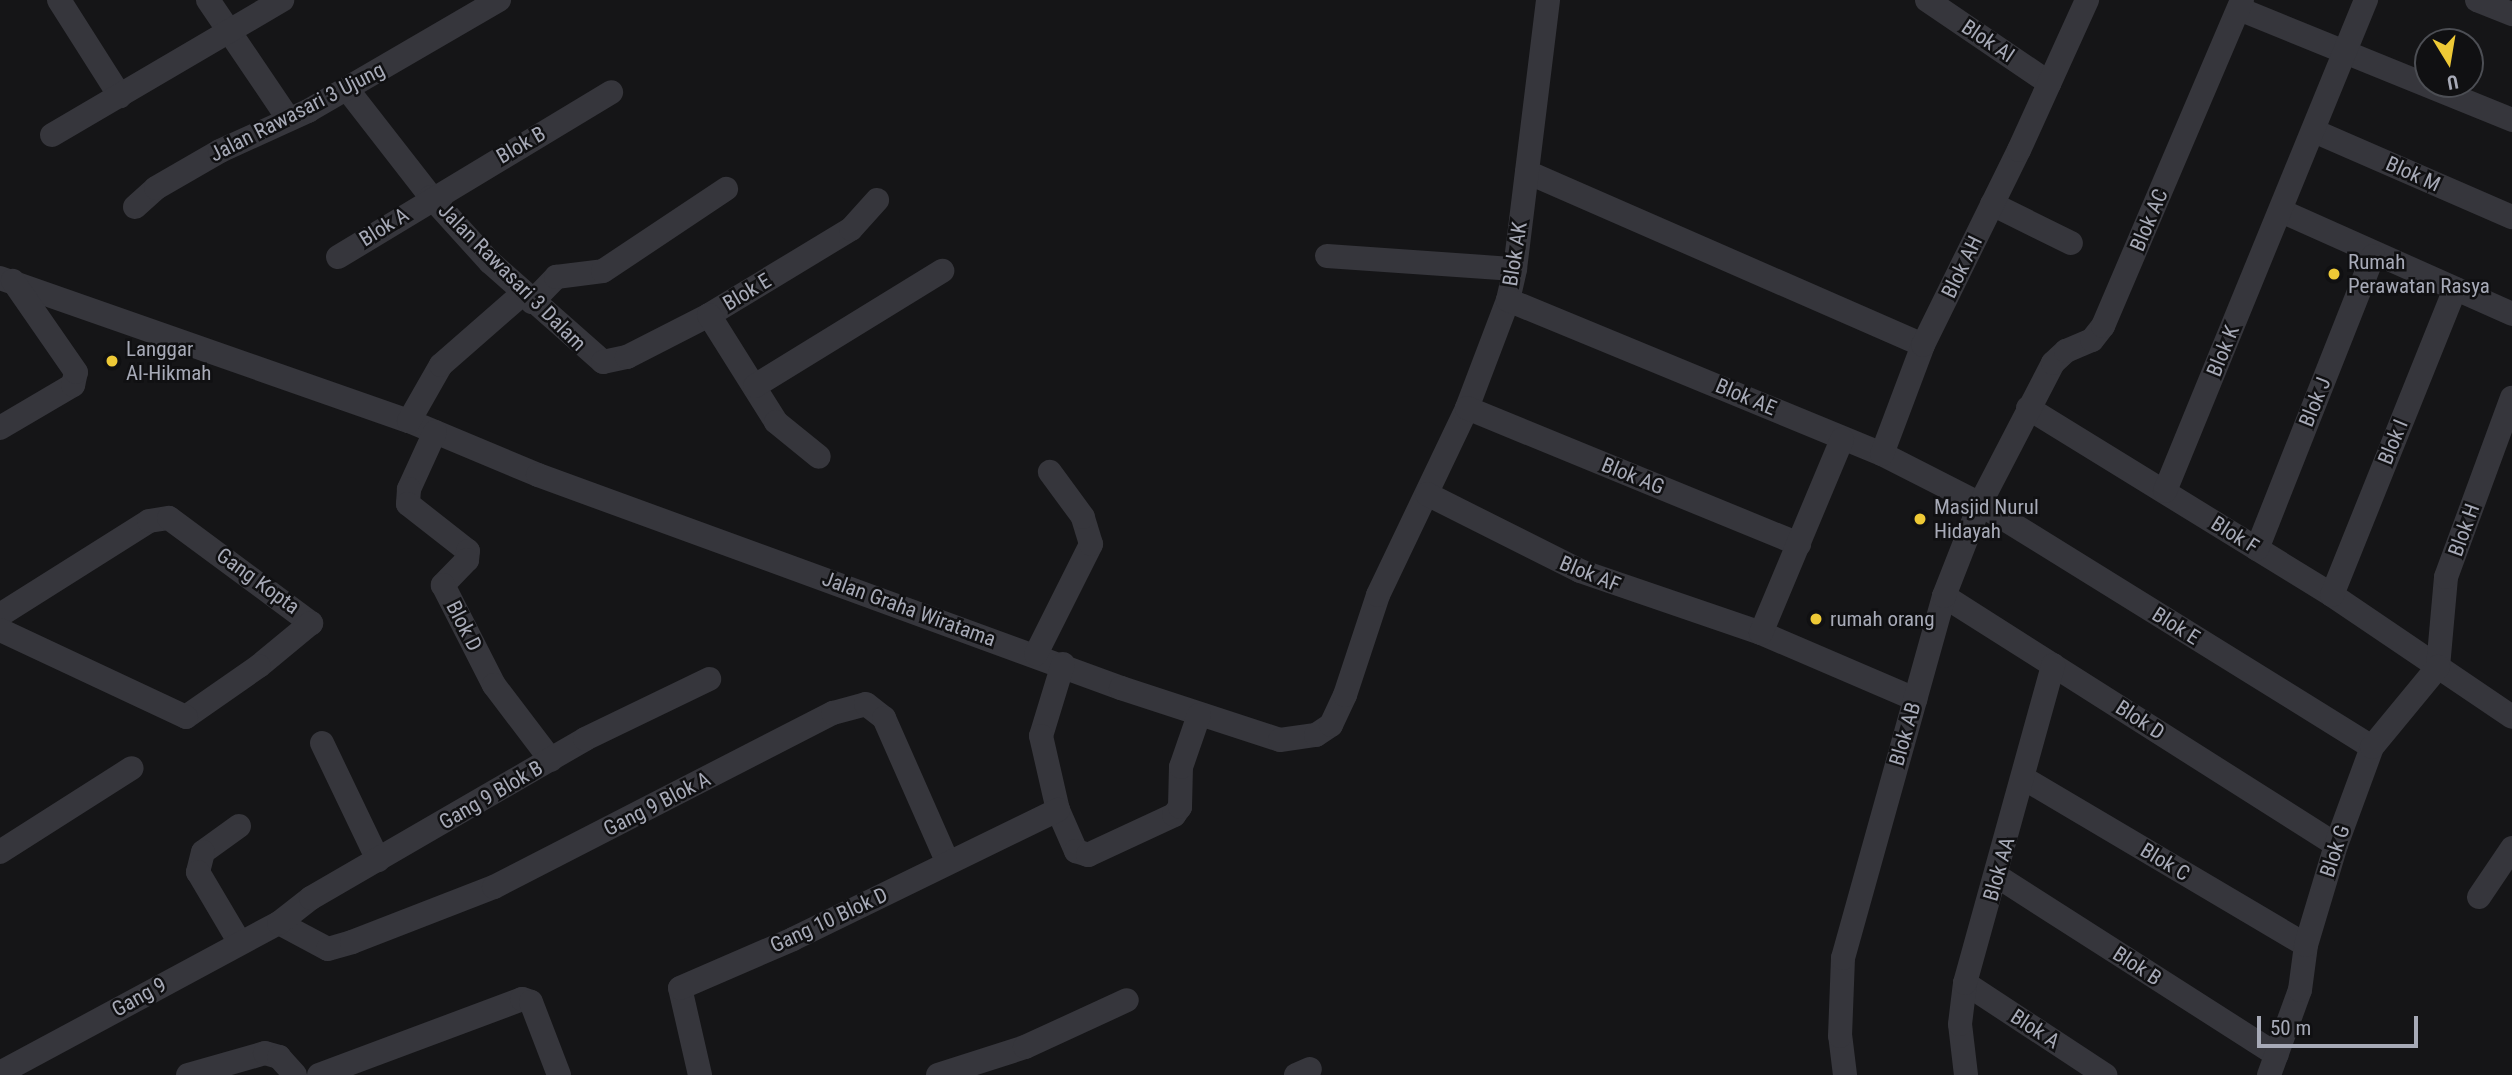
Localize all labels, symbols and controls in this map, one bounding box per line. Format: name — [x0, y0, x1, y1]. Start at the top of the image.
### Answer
street label: Blok AI — [1957, 14, 2019, 68]
north arrow — [2414, 28, 2484, 98]
street label: Jalan Rawasari 3 Ujung — [205, 57, 389, 167]
text: U — [2445, 70, 2460, 94]
street label: Blok B — [492, 121, 550, 169]
street label: Blok M — [2382, 151, 2444, 197]
street label: Blok AC — [2125, 185, 2173, 255]
street label: Jalan Rawasari 3 Dalam — [433, 198, 591, 356]
street label: Blok A — [355, 202, 413, 252]
street label: Blok AK — [1497, 220, 1533, 288]
street label: Blok AH — [1936, 232, 1988, 302]
place label: Rumah Perawatan Rasya — [2348, 249, 2490, 299]
marker: Rumah Perawatan Rasya — [2326, 266, 2342, 282]
street label: Blok E — [718, 268, 776, 316]
street label: Blok K — [2201, 322, 2245, 380]
place label: Langgar Al-Hikmah — [126, 336, 211, 386]
marker: Langgar Al-Hikmah — [104, 353, 120, 369]
street label: Blok AE — [1712, 373, 1780, 421]
street label: Blok J — [2294, 374, 2336, 430]
street label: Blok I — [2373, 416, 2413, 468]
street label: Blok AG — [1598, 452, 1668, 500]
place label: Masjid Nurul Hidayah — [1934, 494, 2039, 544]
street label: Blok H — [2443, 500, 2485, 560]
marker: Masjid Nurul Hidayah — [1912, 511, 1928, 527]
street label: Blok F — [2207, 511, 2263, 559]
street label: Gang Kopta — [212, 543, 304, 619]
street label: Blok AF — [1556, 550, 1624, 598]
street label: Jalan Graha Wiratama — [819, 566, 999, 652]
street label: Blok D — [441, 597, 487, 655]
street label: Blok E — [2147, 602, 2205, 650]
place label: rumah orang — [1830, 606, 1934, 632]
marker: rumah orang — [1808, 611, 1824, 627]
street label: Blok D — [2111, 695, 2169, 745]
street label: Blok AB — [1884, 699, 1926, 769]
street label: Gang 9 Blok B — [435, 755, 547, 835]
street label: Gang 9 Blok A — [600, 766, 714, 842]
street label: Blok G — [2315, 822, 2355, 880]
street label: Blok AA — [1978, 834, 2020, 904]
street label: Blok C — [2136, 838, 2194, 886]
street label: Gang 10 Blok D — [766, 882, 892, 958]
street label: Blok B — [2108, 941, 2166, 991]
street label: Gang 9 — [107, 972, 171, 1022]
scale bar — [2260, 1002, 2421, 1046]
street label: Blok A — [2006, 1004, 2064, 1054]
text: 50 m — [2270, 1016, 2311, 1040]

